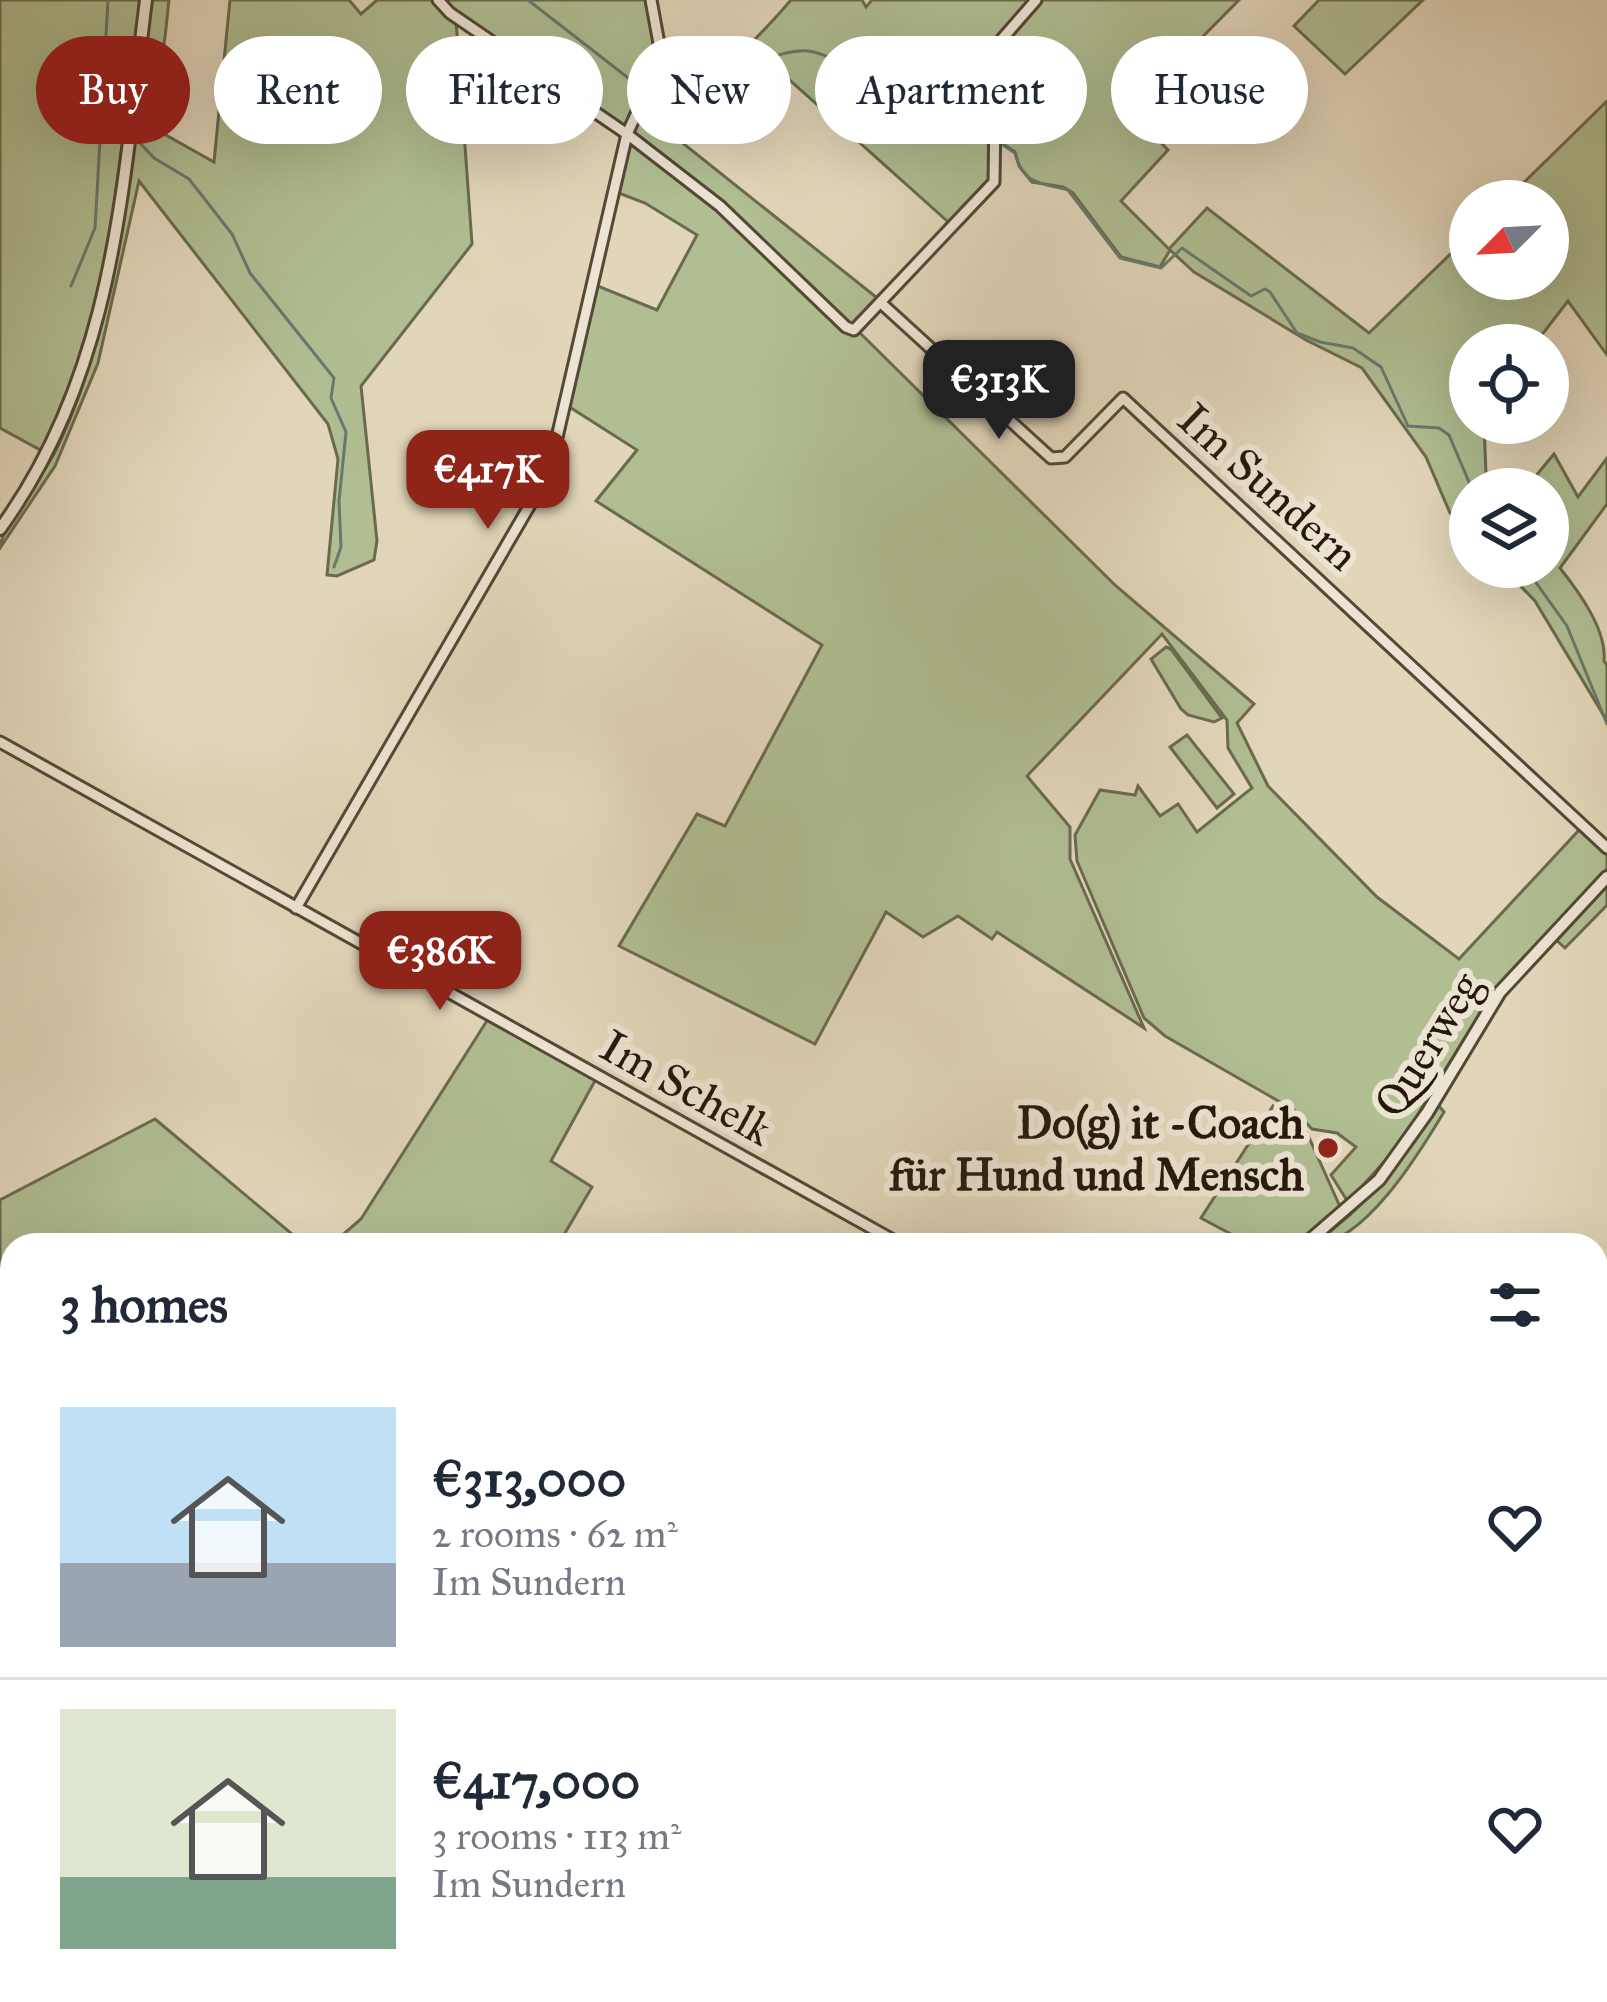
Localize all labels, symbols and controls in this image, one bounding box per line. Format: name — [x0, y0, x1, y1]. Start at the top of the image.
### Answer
chip: Buy — [36, 36, 190, 144]
chip: Rent — [214, 36, 382, 144]
chip: Filters — [406, 36, 603, 144]
chip: New — [627, 36, 791, 144]
chip: Apartment — [815, 36, 1087, 144]
chip: House — [1111, 36, 1308, 144]
north arrow — [1449, 180, 1569, 300]
map controls — [1449, 180, 1569, 588]
button: locate — [1449, 324, 1569, 444]
pin: €313K — [915, 340, 1083, 442]
text: €313K — [950, 355, 1048, 403]
street label: Im Sundern — [1167, 391, 1370, 582]
pin: €417K — [404, 430, 572, 532]
text: €417K — [433, 445, 543, 493]
button: layers — [1449, 468, 1569, 588]
pin: €386K — [356, 911, 524, 1013]
text: €386K — [386, 926, 494, 974]
street label: Querweg — [1362, 961, 1494, 1127]
street label: Im Schelk — [591, 1018, 783, 1157]
place label: Do(g) it -Coach für Hund und Mensch — [889, 1095, 1304, 1202]
marker: Do(g) it -Coach für Hund und Mensch — [1315, 1135, 1341, 1161]
icon: filters — [1482, 1272, 1548, 1338]
text: 3 homes — [60, 1274, 228, 1336]
text: €313,000 — [432, 1448, 626, 1510]
icon: home — [156, 1455, 300, 1599]
icon: heart — [1482, 1494, 1548, 1560]
text: 2 rooms · 62 m² — [432, 1510, 678, 1558]
text: Im Sundern — [432, 1558, 626, 1606]
text: €417,000 — [432, 1750, 640, 1812]
icon: home — [156, 1757, 300, 1901]
icon: heart — [1482, 1796, 1548, 1862]
text: 3 rooms · 113 m² — [432, 1812, 681, 1860]
text: Im Sundern — [432, 1860, 626, 1908]

